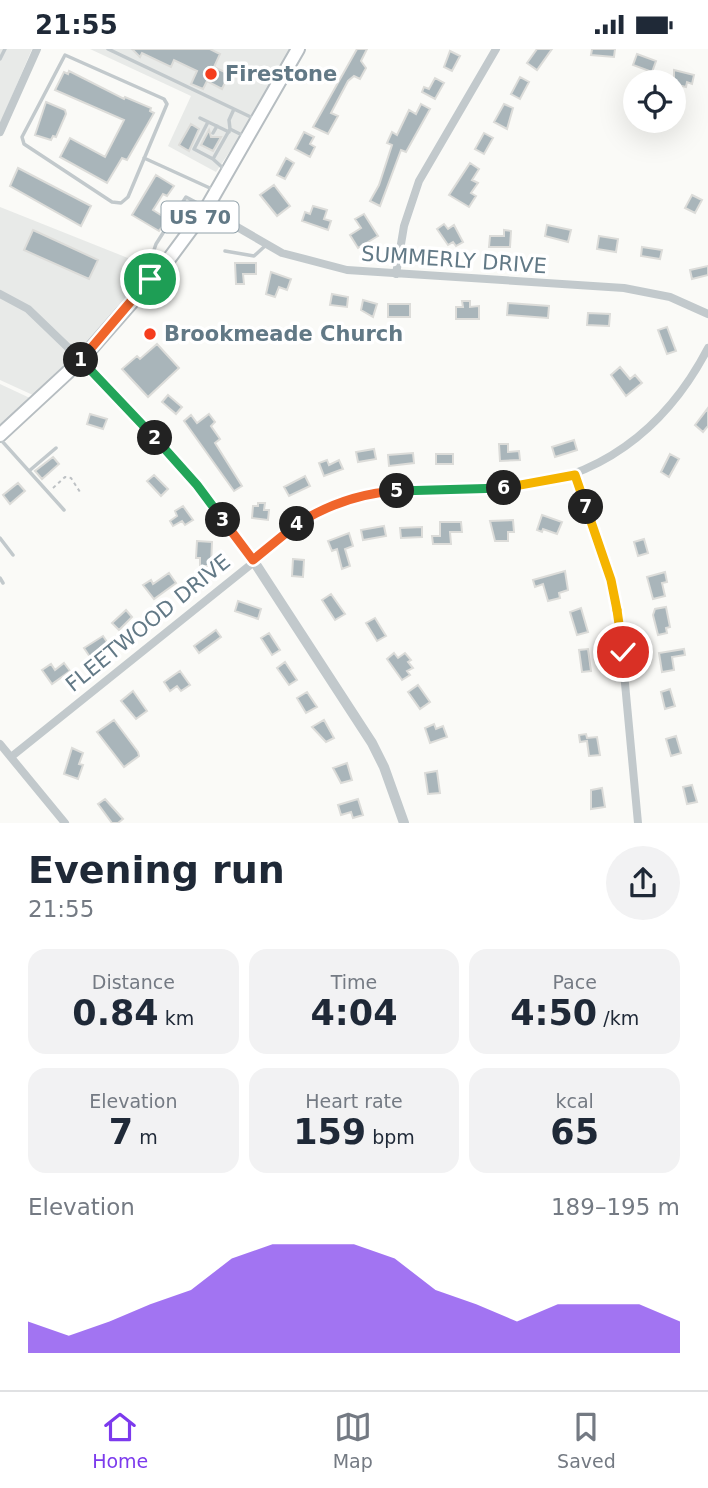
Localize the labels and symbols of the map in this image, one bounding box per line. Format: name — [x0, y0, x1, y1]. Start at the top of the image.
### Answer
place label: Firestone — [225, 62, 337, 86]
marker: Firestone — [203, 66, 219, 82]
road number: US 70 — [162, 201, 238, 233]
street label: SUMMERLY DRIVE — [360, 242, 548, 278]
pin — [120, 249, 180, 309]
place label: Brookmeade Church — [164, 322, 403, 346]
marker: Brookmeade Church — [142, 326, 158, 342]
pin: 1 — [64, 343, 98, 377]
pin: 2 — [138, 421, 172, 455]
pin: 6 — [486, 471, 522, 506]
pin: 5 — [380, 473, 414, 509]
pin: 7 — [568, 489, 604, 525]
pin: 3 — [206, 503, 241, 538]
pin: 4 — [280, 507, 314, 541]
street label: FLEETWOOD DRIVE — [61, 549, 235, 697]
pin — [593, 622, 653, 682]

